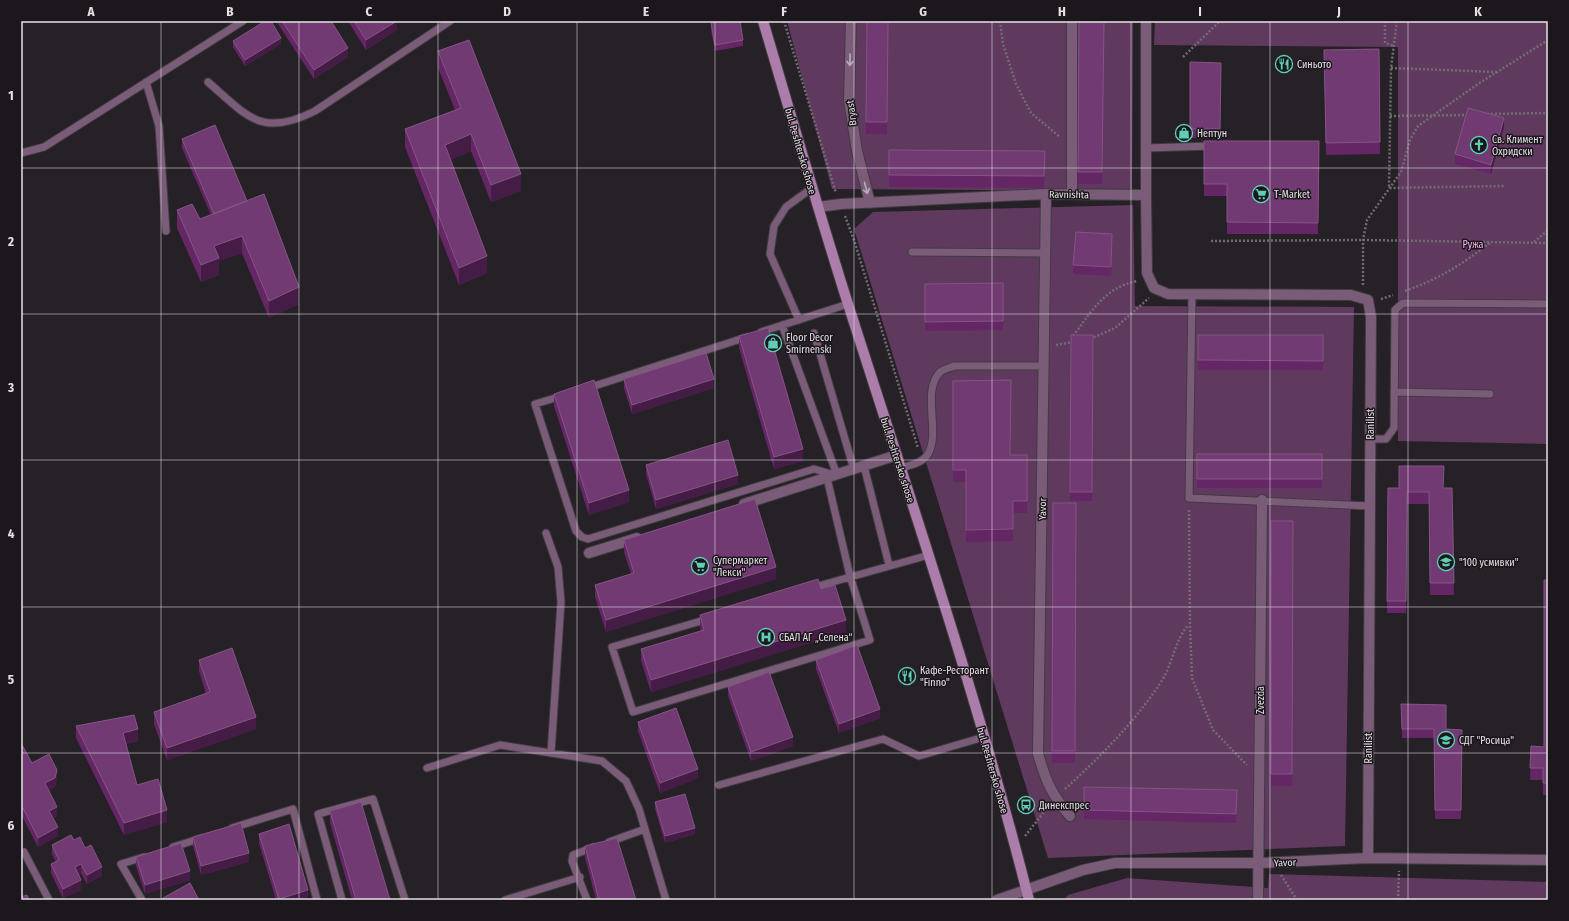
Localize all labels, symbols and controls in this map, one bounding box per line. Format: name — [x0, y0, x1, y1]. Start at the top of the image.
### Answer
text: A — [86, 4, 95, 19]
text: B — [226, 4, 234, 19]
text: C — [366, 4, 373, 19]
text: D — [503, 4, 511, 19]
text: E — [643, 4, 649, 19]
text: F — [781, 4, 787, 19]
text: G — [919, 4, 927, 19]
text: H — [1058, 4, 1066, 19]
text: I — [1198, 4, 1202, 19]
text: J — [1336, 4, 1341, 19]
text: K — [1474, 4, 1482, 19]
one-way arrow — [846, 53, 853, 66]
restaurant icon: Синьото — [1274, 54, 1294, 74]
place label: Синьото — [1297, 59, 1331, 71]
text: 1 — [8, 88, 14, 103]
street label: Bryast — [844, 99, 860, 126]
street label: bul. Peshtersko shose — [782, 107, 818, 196]
shop icon: Нептун — [1174, 123, 1194, 143]
place label: Нептун — [1197, 128, 1227, 140]
place label: Св. Климент Охридски — [1492, 134, 1544, 158]
church icon: Св. Климент Охридски — [1469, 135, 1489, 155]
one-way arrow — [863, 181, 871, 194]
supermarket icon: T-Market — [1251, 184, 1271, 204]
street label: Ravnishta — [1049, 189, 1089, 201]
place label: T-Market — [1274, 189, 1311, 201]
text: 2 — [7, 234, 14, 249]
park label: Ружа — [1463, 239, 1484, 251]
place label: Floor Decor Smirnenski — [786, 332, 833, 356]
shop icon: Floor Decor Smirnenski — [763, 333, 783, 353]
text: 3 — [7, 380, 14, 395]
street label: Ranilist — [1365, 408, 1377, 439]
street label: bul. Peshtersko shose — [878, 416, 917, 505]
street label: Yavor — [1037, 497, 1049, 520]
text: 4 — [8, 526, 15, 541]
school or university icon: "100 усмивки" — [1436, 552, 1456, 572]
place label: Супермаркет "Лекси" — [713, 555, 768, 579]
supermarket icon: Супермаркет "Лекси" — [690, 556, 710, 576]
place label: "100 усмивки" — [1459, 557, 1519, 569]
hospital icon: СБАЛ АГ „Селена“ — [756, 627, 776, 647]
place label: СБАЛ АГ „Селена“ — [779, 632, 853, 644]
place label: Кафе-Ресторант "Finno" — [920, 665, 990, 689]
restaurant icon: Кафе-Ресторант "Finno" — [897, 666, 917, 686]
text: 5 — [8, 672, 14, 687]
street label: Zvezda — [1255, 686, 1267, 714]
street label: bul. Peshtersko shose — [974, 726, 1010, 815]
school or university icon: СДГ "Росица" — [1436, 730, 1456, 750]
street label: Ranilist — [1363, 732, 1375, 763]
place label: СДГ "Росица" — [1459, 735, 1514, 747]
bus stop icon: Динекспрес — [1016, 795, 1036, 815]
place label: Динекспрес — [1038, 800, 1090, 812]
text: 6 — [8, 818, 15, 833]
street label: Yavor — [1274, 857, 1297, 869]

